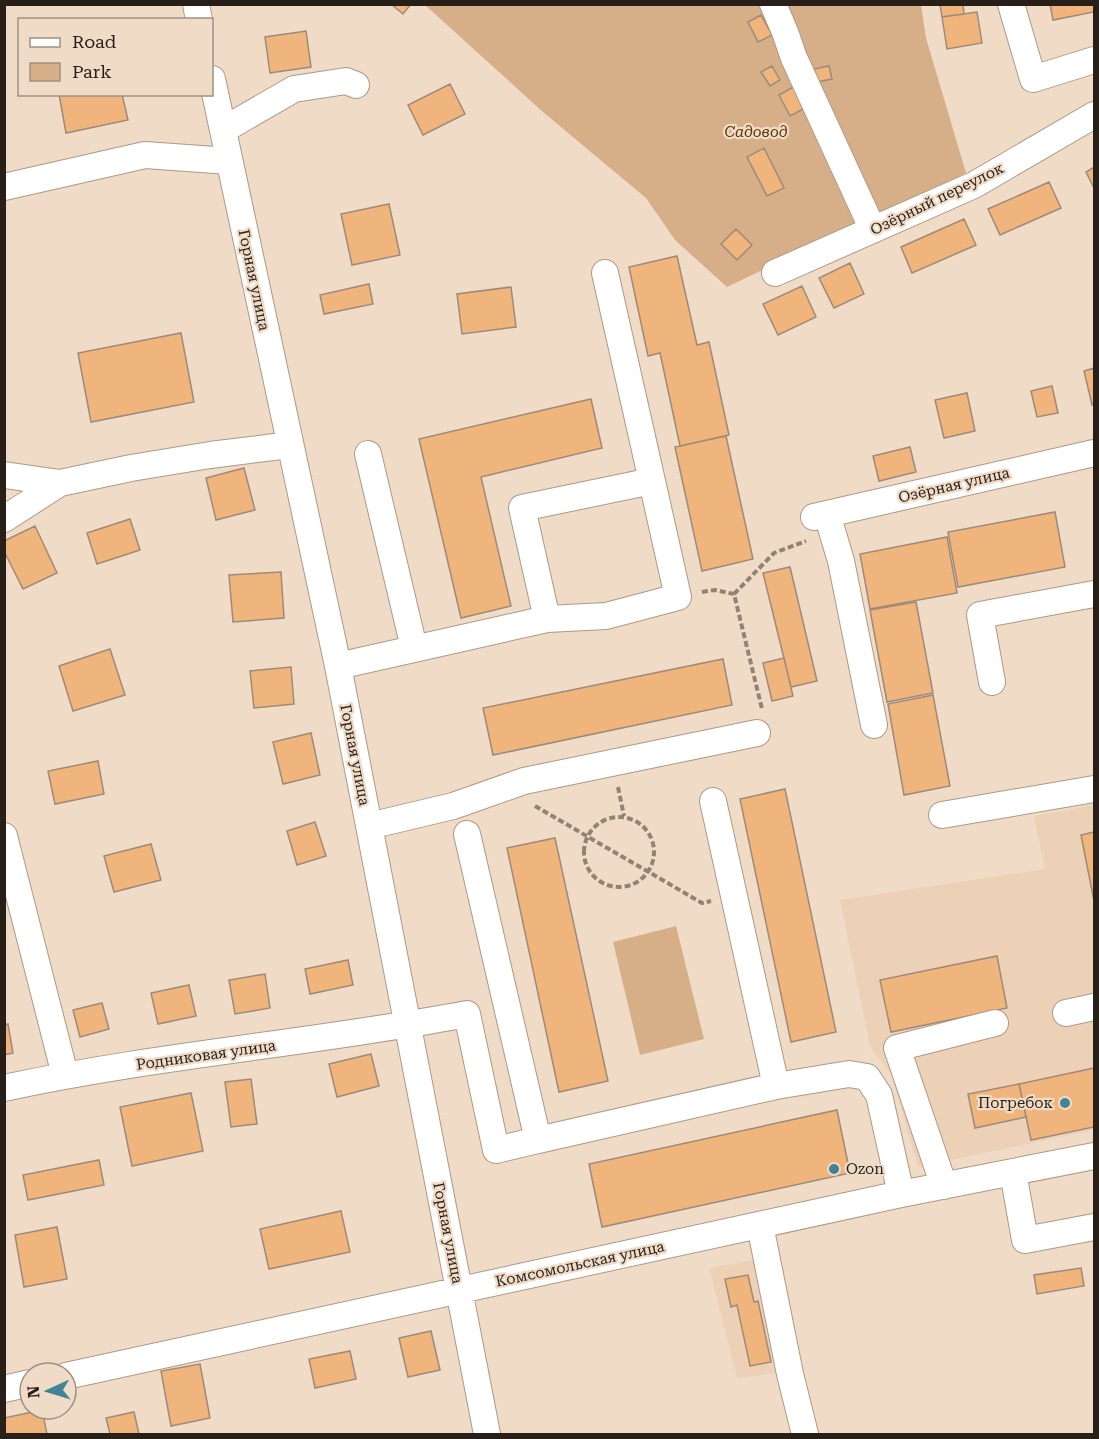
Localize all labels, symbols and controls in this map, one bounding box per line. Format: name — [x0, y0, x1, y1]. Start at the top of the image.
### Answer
legend — [18, 18, 213, 96]
text: Road — [72, 31, 117, 52]
text: Park — [72, 61, 112, 82]
park label: Садовод — [724, 123, 788, 141]
street label: Озёрный переулок — [867, 159, 1007, 239]
street label: Горная улица — [235, 228, 273, 332]
street label: Озёрная улица — [897, 463, 1011, 507]
street label: Горная улица — [336, 703, 374, 807]
street label: Родниковая улица — [135, 1036, 277, 1074]
place label: Погребок — [978, 1094, 1053, 1112]
marker: Погребок — [1058, 1096, 1072, 1110]
place label: Ozon — [846, 1160, 884, 1178]
marker: Ozon — [827, 1162, 841, 1176]
street label: Горная улица — [429, 1181, 467, 1285]
street label: Комсомольская улица — [494, 1237, 666, 1291]
north arrow — [18, 1361, 78, 1421]
text: N — [24, 1385, 43, 1399]

